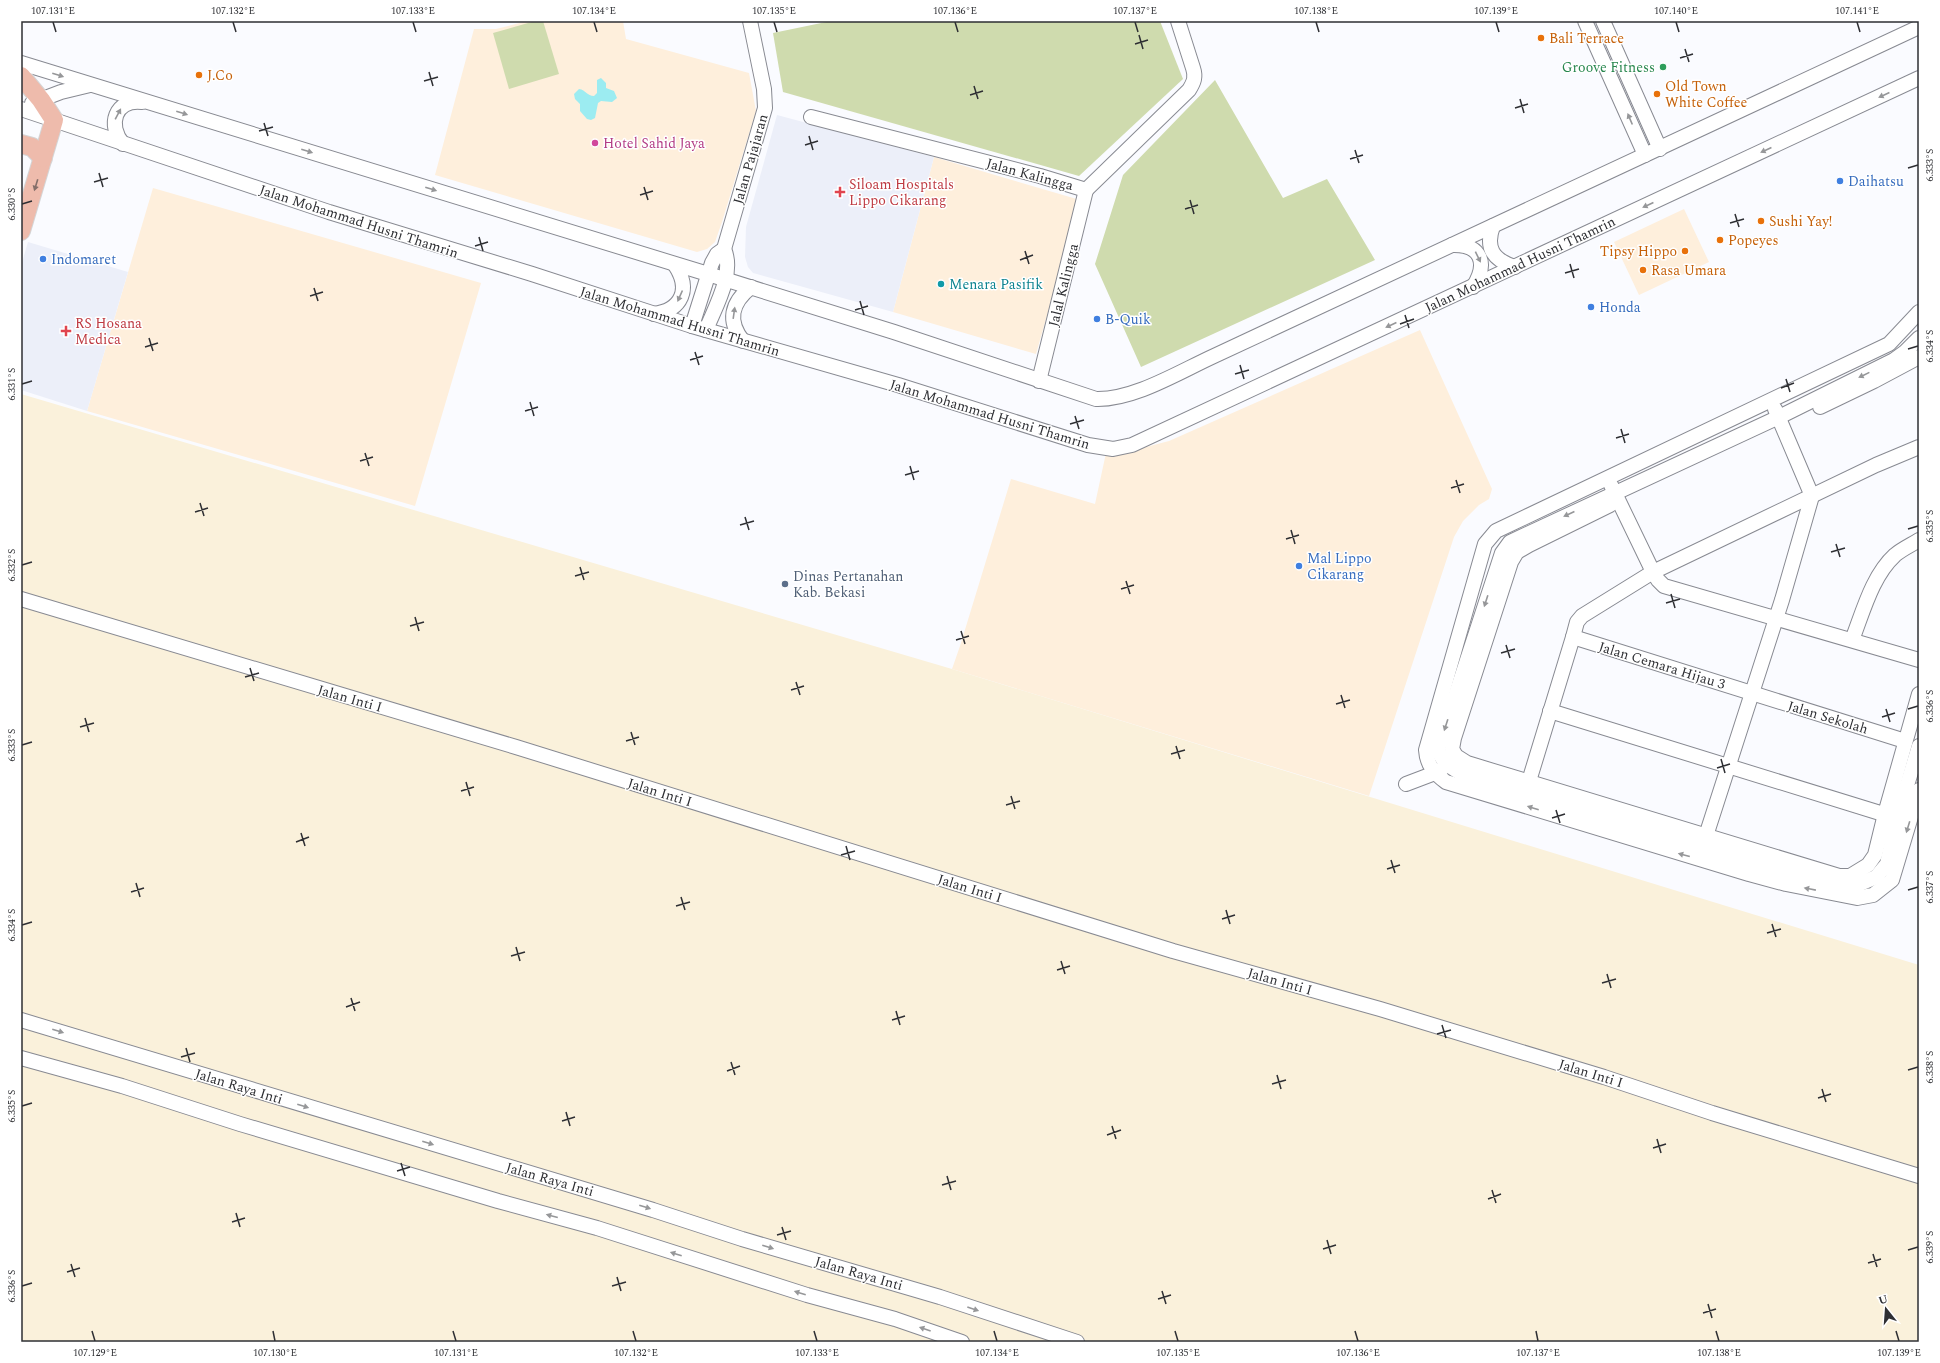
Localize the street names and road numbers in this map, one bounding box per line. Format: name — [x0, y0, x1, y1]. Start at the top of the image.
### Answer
street label: Jalan Pajajaran — [728, 111, 773, 207]
street label: Jalan Kalingga — [984, 153, 1076, 196]
street label: Jalan Mohammad Husni Thamrin — [257, 179, 461, 264]
street label: Jalan Mohammad Husni Thamrin — [1421, 211, 1619, 318]
street label: Jalal Kalingga — [1043, 241, 1084, 329]
street label: Jalan Mohammad Husni Thamrin — [577, 281, 782, 362]
street label: Jalan Mohammad Husni Thamrin — [887, 374, 1092, 455]
street label: Jalan Cemara Hijau 3 — [1596, 636, 1728, 695]
street label: Jalan Inti I — [315, 679, 385, 718]
street label: Jalan Sekolah — [1785, 695, 1871, 740]
street label: Jalan Inti I — [625, 773, 695, 812]
street label: Jalan Inti I — [935, 869, 1005, 908]
street label: Jalan Inti I — [1245, 962, 1315, 1001]
street label: Jalan Inti I — [1556, 1054, 1626, 1093]
street label: Jalan Raya Inti — [192, 1063, 285, 1110]
street label: Jalan Raya Inti — [503, 1157, 596, 1202]
street label: Jalan Raya Inti — [812, 1251, 905, 1296]

